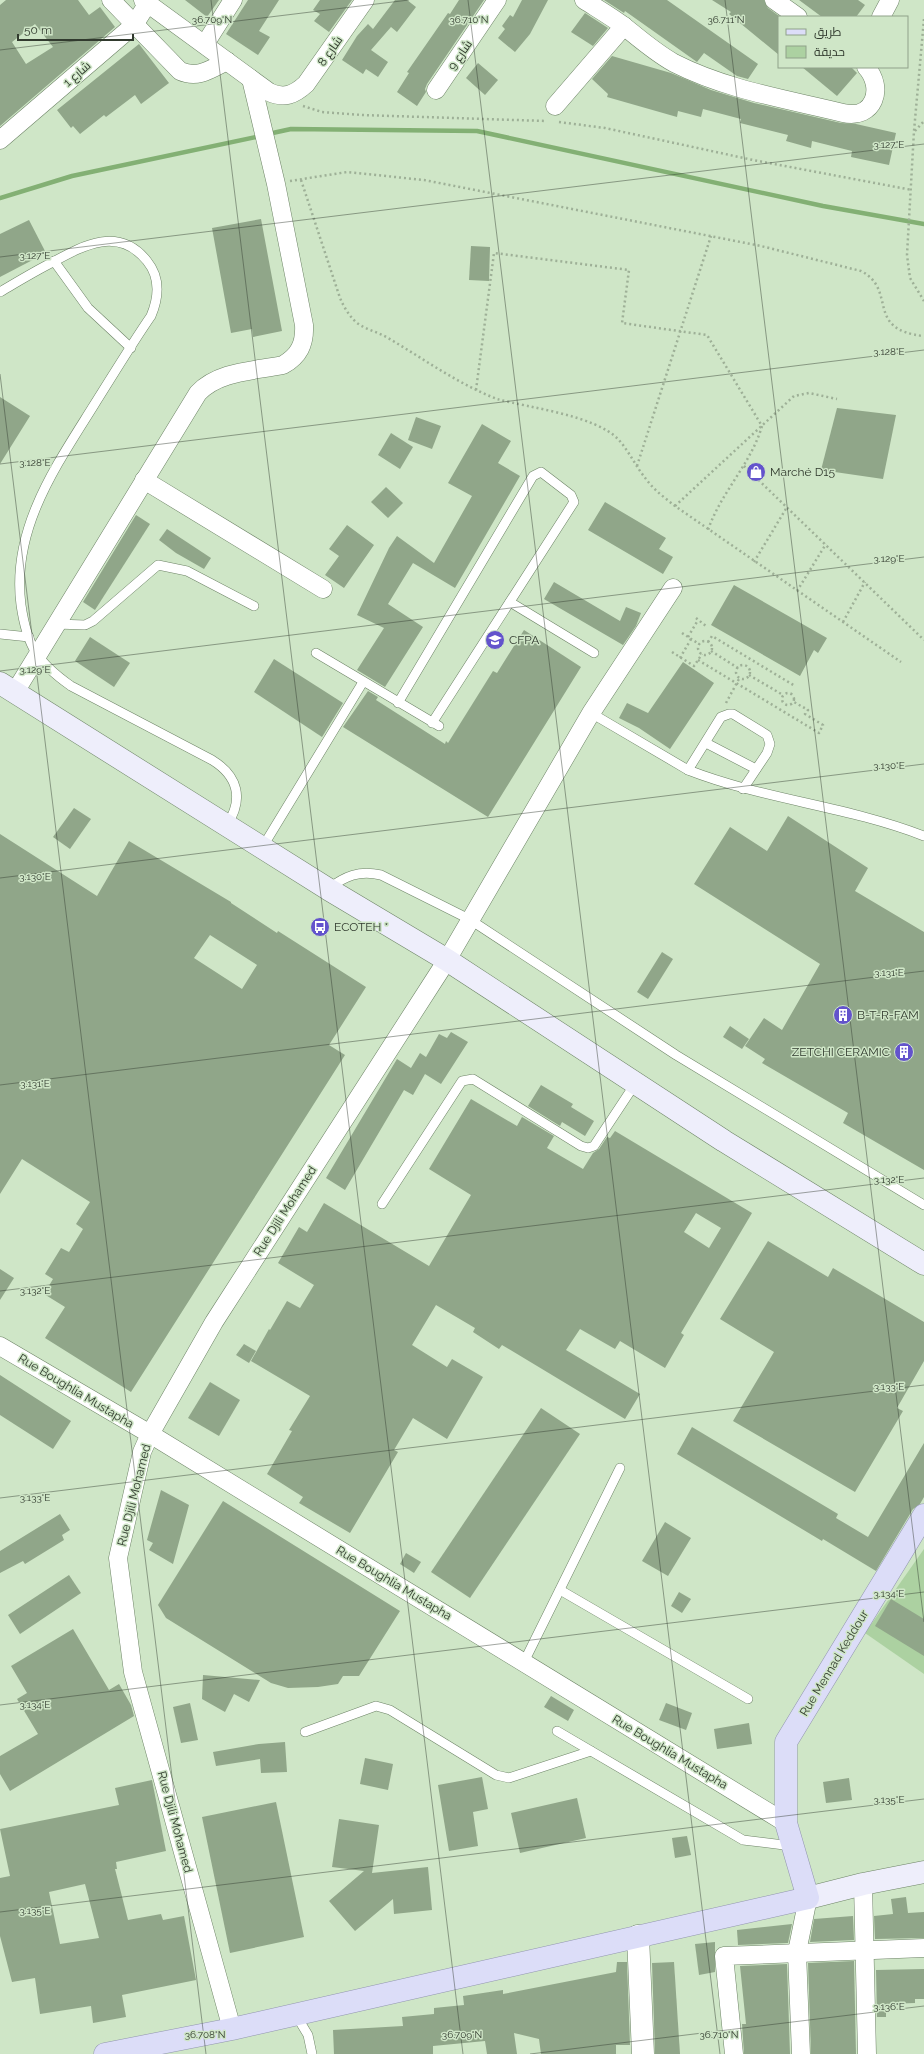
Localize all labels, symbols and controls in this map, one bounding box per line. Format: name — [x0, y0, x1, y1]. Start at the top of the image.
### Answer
text: 36.709°N — [192, 14, 232, 25]
text: 36.710°N — [450, 14, 488, 25]
text: 36.711°N — [707, 14, 745, 25]
scale bar — [18, 16, 133, 42]
legend — [778, 16, 908, 68]
text: 50 m — [24, 23, 52, 37]
text: طريق — [814, 25, 842, 39]
street label: شارع 8 — [315, 33, 346, 69]
street label: شارع 9 — [445, 37, 476, 73]
text: حديقة — [814, 45, 845, 59]
street label: شارع 1 — [61, 58, 94, 90]
text: 3.127°E — [874, 139, 904, 150]
text: 3.127°E — [20, 250, 50, 261]
text: 3.128°E — [873, 346, 905, 357]
text: 3.128°E — [19, 457, 51, 468]
shop icon: Marché D15 — [745, 461, 767, 483]
place label: Marché D15 — [770, 465, 835, 479]
text: 3.129°E — [874, 553, 905, 564]
school or university icon: CFPA — [484, 629, 506, 651]
place label: CFPA — [509, 633, 539, 647]
text: 3.129°E — [20, 664, 51, 675]
text: 3.130°E — [873, 760, 905, 771]
text: 3.130°E — [19, 871, 51, 882]
bus stop icon: ECOTEH * — [309, 916, 331, 938]
place label: ECOTEH * — [334, 920, 389, 934]
text: 3.131°E — [874, 967, 904, 978]
building icon: B-T-R-FAM — [832, 1004, 854, 1026]
place label: B-T-R-FAM — [857, 1008, 919, 1022]
building icon: ZETCHI CERAMIC — [893, 1041, 915, 1063]
place label: ZETCHI CERAMIC — [792, 1045, 890, 1059]
text: 3.131°E — [20, 1078, 50, 1089]
street label: Rue Djili Mohamed — [251, 1163, 319, 1259]
text: 3.132°E — [874, 1174, 904, 1185]
text: 3.132°E — [20, 1285, 50, 1296]
street label: Rue Boughlia Mustapha — [16, 1351, 136, 1431]
text: 3.133°E — [874, 1381, 904, 1392]
street label: Rue Djili Mohamed — [115, 1443, 153, 1547]
text: 3.133°E — [20, 1492, 50, 1503]
street label: Rue Boughlia Mustapha — [334, 1543, 454, 1623]
text: 3.134°E — [874, 1588, 904, 1599]
street label: Rue Mennad Keddour — [797, 1607, 872, 1719]
text: 3.134°E — [20, 1699, 50, 1710]
street label: Rue Boughlia Mustapha — [610, 1712, 730, 1792]
street label: Rue Djili Mohamed — [155, 1770, 195, 1874]
text: 3.135°E — [873, 1794, 905, 1805]
text: 3.135°E — [19, 1905, 51, 1916]
text: 3.136°E — [873, 2001, 905, 2012]
text: 36.708°N — [185, 2029, 225, 2040]
text: 36.709°N — [442, 2029, 482, 2040]
text: 36.710°N — [700, 2029, 738, 2040]

